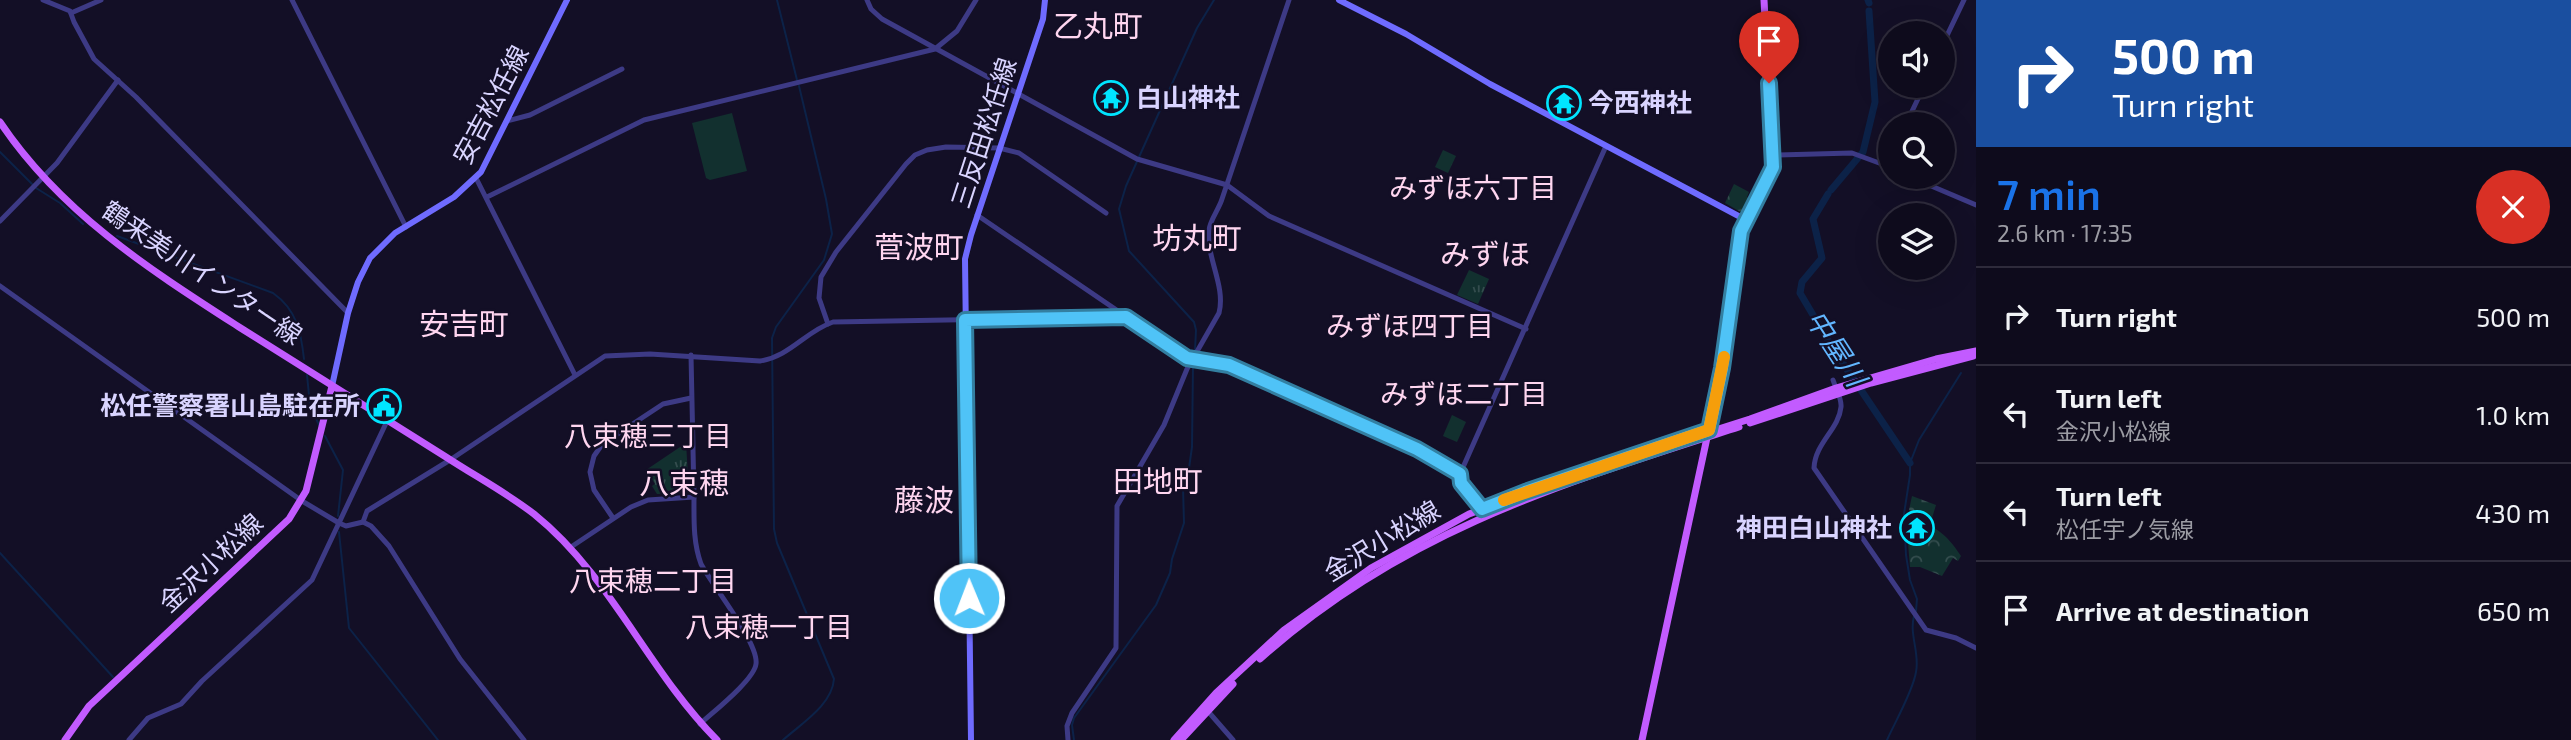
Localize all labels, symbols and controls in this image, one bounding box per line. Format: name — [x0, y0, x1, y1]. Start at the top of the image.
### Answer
district label: 乙丸町 — [1053, 7, 1143, 43]
pin — [1739, 11, 1799, 83]
map controls — [1878, 21, 1955, 280]
button: sound — [1878, 21, 1955, 98]
icon: arrive — [1750, 22, 1788, 60]
text: 500 m — [2112, 25, 2255, 84]
icon: right — [1997, 28, 2088, 119]
street label: 安吉松任線 — [445, 40, 534, 169]
street label: 三反田松任線 — [944, 54, 1021, 212]
temple icon: 白山神社 — [1092, 79, 1130, 117]
place label: 白山神社 — [1136, 81, 1240, 112]
temple icon: 今西神社 — [1545, 84, 1583, 122]
text: Turn right — [2112, 85, 2254, 123]
place label: 今西神社 — [1588, 86, 1692, 117]
button: search — [1878, 112, 1955, 189]
text: 7 min — [1997, 168, 2101, 218]
district label: みずほ六丁目 — [1389, 170, 1557, 204]
button: close — [2476, 170, 2550, 244]
street label: 鶴来美川インター線 — [97, 193, 309, 350]
button: layers — [1878, 203, 1955, 280]
district label: 坊丸町 — [1152, 219, 1242, 255]
text: 2.6 km · 17:35 — [1997, 219, 2133, 247]
district label: 菅波町 — [874, 228, 964, 264]
district label: みずほ — [1440, 235, 1530, 271]
icon: right — [1997, 297, 2035, 335]
text: Turn right — [2056, 301, 2177, 332]
text: 500 m — [2476, 301, 2550, 332]
water label: 中屋川 — [1800, 303, 1876, 394]
district label: 安吉町 — [419, 305, 509, 341]
district label: みずほ四丁目 — [1326, 308, 1494, 342]
district label: みずほ二丁目 — [1380, 376, 1548, 410]
text: Turn left — [2056, 382, 2162, 413]
public building icon: 松任警察署山島駐在所 — [365, 387, 403, 425]
place label: 松任警察署山島駐在所 — [100, 389, 360, 420]
icon: left — [1997, 395, 2035, 433]
text: 1.0 km — [2476, 399, 2550, 430]
text: 金沢小松線 — [2056, 417, 2171, 445]
district label: 八束穂三丁目 — [564, 418, 732, 452]
district label: 田地町 — [1113, 462, 1203, 498]
district label: 八束穂 — [639, 464, 729, 500]
text: Turn left — [2056, 480, 2162, 511]
district label: 藤波 — [894, 481, 954, 517]
street label: 金沢小松線 — [1318, 493, 1445, 586]
icon: left — [1997, 493, 2035, 531]
text: 430 m — [2475, 497, 2550, 528]
street label: 金沢小松線 — [152, 506, 268, 618]
temple icon: 神田白山神社 — [1898, 509, 1936, 547]
place label: 神田白山神社 — [1736, 511, 1892, 542]
text: 松任宇ノ気線 — [2056, 515, 2194, 543]
position arrow — [932, 561, 1006, 635]
district label: 八束穂二丁目 — [569, 563, 737, 597]
icon: arrive — [1997, 591, 2035, 629]
text: Arrive at destination — [2056, 595, 2309, 626]
text: 650 m — [2477, 595, 2550, 626]
district label: 八束穂一丁目 — [685, 609, 853, 643]

